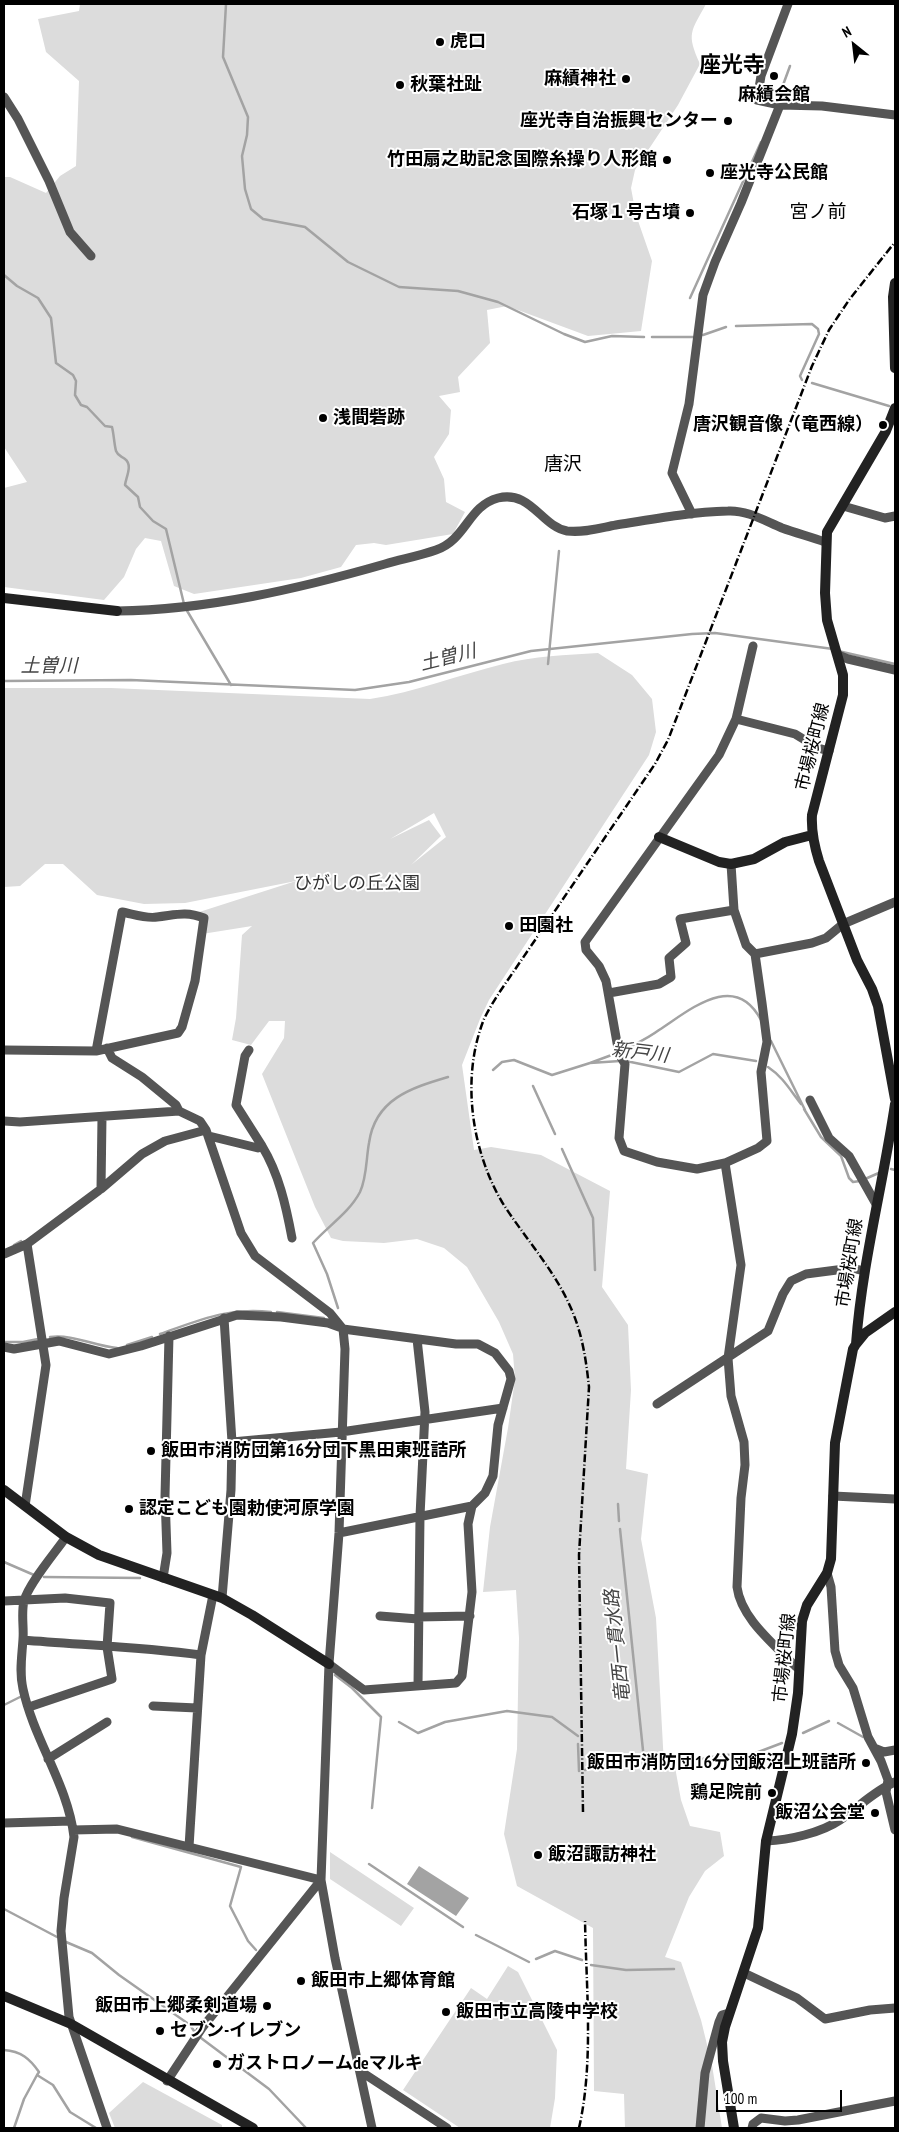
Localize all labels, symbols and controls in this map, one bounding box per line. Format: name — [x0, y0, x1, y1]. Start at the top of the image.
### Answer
north arrow — [829, 20, 879, 70]
text: N — [839, 22, 854, 42]
place label: 虎口 — [450, 31, 486, 53]
marker: 虎口 — [434, 36, 446, 48]
district label: 座光寺 — [699, 53, 765, 79]
place label: 麻績神社 — [544, 68, 616, 90]
marker: 麻績会館 — [768, 70, 780, 82]
marker: 麻績神社 — [620, 73, 632, 85]
place label: 秋葉社趾 — [410, 74, 482, 96]
marker: 秋葉社趾 — [394, 79, 406, 91]
place label: 麻績会館 — [738, 84, 810, 106]
place label: 座光寺自治振興センター — [520, 110, 718, 132]
marker: 座光寺自治振興センター — [722, 115, 734, 127]
place label: 竹田扇之助記念国際糸操り人形館 — [387, 149, 657, 171]
marker: 竹田扇之助記念国際糸操り人形館 — [661, 154, 673, 166]
place label: 座光寺公民館 — [720, 162, 828, 184]
marker: 座光寺公民館 — [704, 167, 716, 179]
place label: 石塚１号古墳 — [572, 202, 680, 224]
district label: 宮ノ前 — [790, 202, 846, 224]
marker: 石塚１号古墳 — [684, 207, 696, 219]
place label: 浅間砦跡 — [333, 407, 405, 429]
marker: 浅間砦跡 — [317, 412, 329, 424]
place label: 唐沢観音像（竜西線） — [693, 414, 873, 436]
marker: 唐沢観音像（竜西線） — [877, 419, 889, 431]
district label: 唐沢 — [544, 454, 582, 476]
water label: 土曽川 — [418, 640, 478, 676]
water label: 土曽川 — [21, 656, 77, 678]
street label: 市場桜町線 — [792, 701, 834, 793]
park label: ひがしの丘公園 — [294, 873, 420, 895]
place label: 田園社 — [519, 915, 573, 937]
marker: 田園社 — [503, 920, 515, 932]
water label: 新戸川 — [610, 1038, 670, 1068]
street label: 市場桜町線 — [832, 1217, 868, 1309]
place label: 飯田市消防団第16分団下黒田東班詰所 — [161, 1440, 466, 1462]
marker: 飯田市消防団第16分団下黒田東班詰所 — [145, 1445, 157, 1457]
place label: 認定こども園勅使河原学園 — [139, 1498, 355, 1520]
marker: 認定こども園勅使河原学園 — [123, 1503, 135, 1515]
water label: 竜西一貫水路 — [601, 1588, 635, 1704]
street label: 市場桜町線 — [770, 1612, 800, 1704]
place label: 飯田市消防団16分団飯沼上班詰所 — [587, 1752, 856, 1774]
marker: 飯田市消防団16分団飯沼上班詰所 — [860, 1757, 872, 1769]
place label: 鶏足院前 — [690, 1782, 762, 1804]
marker: 鶏足院前 — [766, 1787, 778, 1799]
place label: 飯沼公会堂 — [775, 1802, 865, 1824]
marker: 飯沼公会堂 — [869, 1807, 881, 1819]
place label: 飯沼諏訪神社 — [548, 1844, 656, 1866]
marker: 飯沼諏訪神社 — [532, 1849, 544, 1861]
place label: 飯田市上郷体育館 — [311, 1970, 455, 1992]
marker: 飯田市上郷体育館 — [295, 1975, 307, 1987]
place label: 飯田市上郷柔剣道場 — [95, 1995, 257, 2017]
marker: 飯田市上郷柔剣道場 — [261, 2000, 273, 2012]
place label: 飯田市立高陵中学校 — [456, 2001, 618, 2023]
marker: 飯田市立高陵中学校 — [440, 2006, 452, 2018]
place label: セブン-イレブン — [170, 2020, 301, 2042]
marker: セブン-イレブン — [154, 2025, 166, 2037]
place label: ガストロノームdeマルキ — [227, 2053, 423, 2075]
marker: ガストロノームdeマルキ — [211, 2058, 223, 2070]
scale bar — [719, 2080, 845, 2112]
text: 100 m — [724, 2089, 757, 2108]

